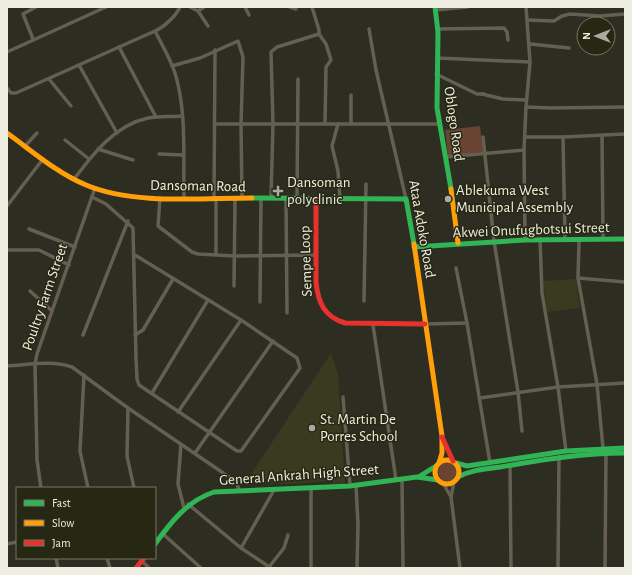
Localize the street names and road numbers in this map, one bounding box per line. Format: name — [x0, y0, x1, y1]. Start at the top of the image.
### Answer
street label: Oblogo Road — [441, 86, 467, 163]
street label: Dansoman Road — [150, 178, 246, 194]
street label: Ataa Adoko Road — [406, 179, 438, 279]
street label: Akwei Onufugbotsui Street — [452, 220, 610, 240]
street label: Sempe Loop — [297, 225, 315, 297]
street label: Poultry Farm Street — [20, 241, 70, 352]
street label: General Ankrah High Street — [219, 462, 379, 488]

